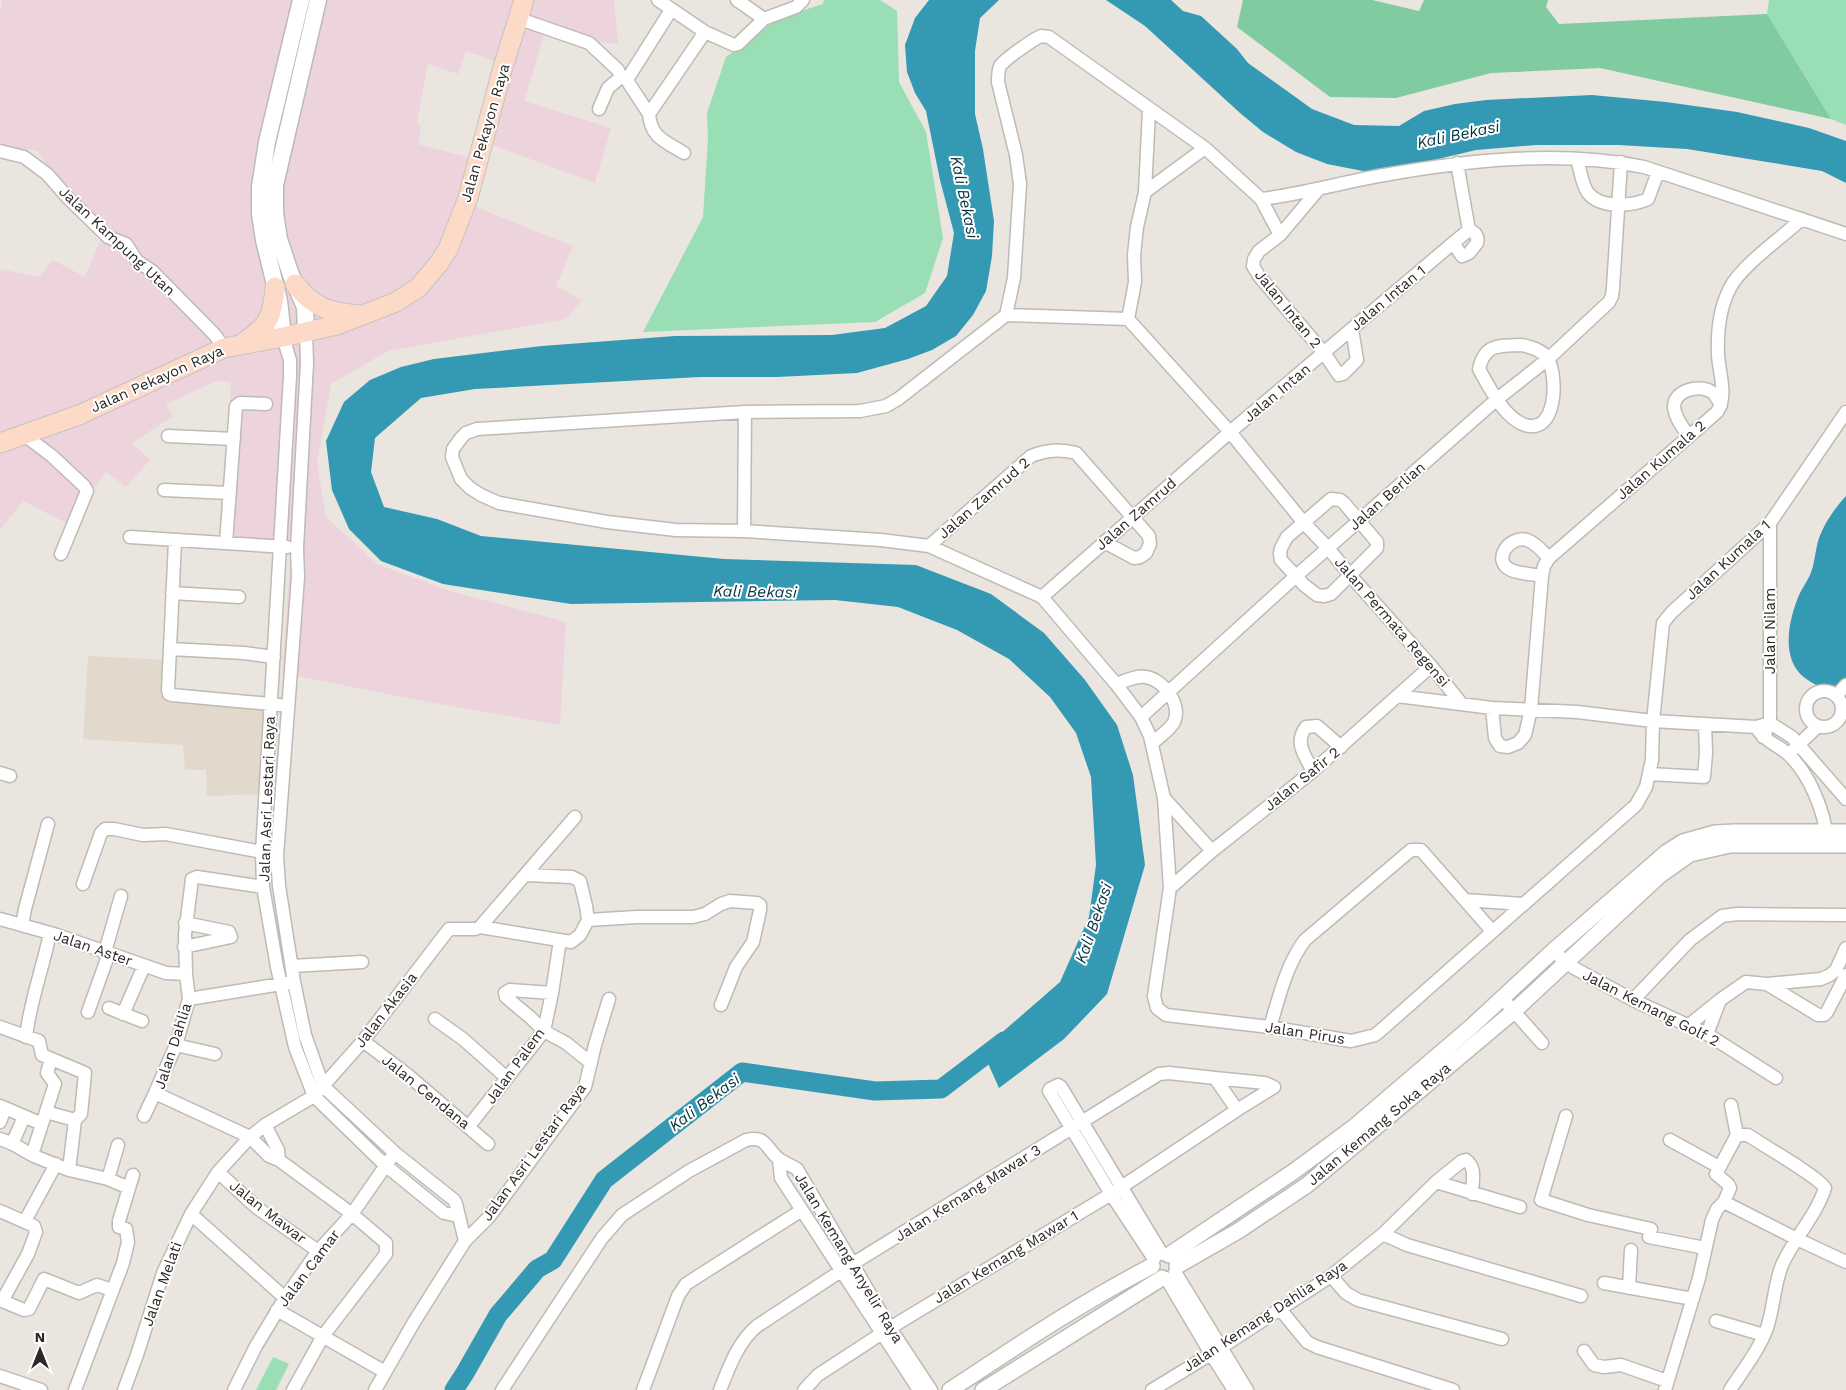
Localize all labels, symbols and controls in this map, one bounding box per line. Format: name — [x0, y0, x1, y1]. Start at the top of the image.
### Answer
street label: Jalan Pekayon Raya — [457, 61, 514, 204]
water label: Kali Bekasi — [1415, 116, 1502, 152]
water label: Kali Bekasi — [947, 154, 983, 241]
street label: Jalan Kampung Utan — [55, 182, 179, 300]
street label: Jalan Intan 1 — [1347, 261, 1429, 335]
street label: Jalan Intan 2 — [1251, 266, 1325, 352]
street label: Jalan Pekayon Raya — [88, 341, 227, 416]
street label: Jalan Intan — [1240, 360, 1314, 426]
street label: Jalan Kumala 2 — [1613, 416, 1709, 504]
street label: Jalan Zamrud 2 — [935, 453, 1033, 543]
street label: Jalan Berlian — [1345, 458, 1429, 534]
street label: Jalan Zamrud — [1092, 474, 1180, 554]
street label: Jalan Kumala 1 — [1682, 516, 1774, 604]
street label: Jalan Permata Regensi — [1331, 553, 1453, 691]
water label: Kali Bekasi — [713, 581, 798, 602]
street label: Jalan Nilam — [1761, 588, 1779, 674]
street label: Jalan Asri Lestari Raya — [255, 715, 279, 882]
street label: Jalan Safir 2 — [1261, 743, 1343, 815]
water label: Kali Bekasi — [1071, 880, 1116, 966]
street label: Jalan Aster — [51, 926, 135, 970]
street label: Jalan Kemang Golf 2 — [1580, 966, 1722, 1050]
street label: Jalan Akasia — [351, 968, 421, 1051]
street label: Jalan Dahlia — [151, 1000, 196, 1092]
street label: Jalan Pirus — [1264, 1018, 1346, 1048]
street label: Jalan Palem — [481, 1025, 549, 1107]
street label: Jalan Cendana — [378, 1051, 474, 1133]
street label: Jalan Kemang Soka Raya — [1304, 1058, 1455, 1189]
water label: Kali Bekasi — [665, 1069, 744, 1135]
street label: Jalan Asri Lestari Raya — [478, 1079, 590, 1224]
street label: Jalan Kemang Mawar 3 — [892, 1141, 1044, 1245]
street label: Jalan Kemang Anyelir Raya — [791, 1170, 907, 1347]
street label: Jalan Mawar — [226, 1177, 310, 1247]
street label: Jalan Kemang Mawar 1 — [930, 1207, 1082, 1307]
street label: Jalan Camar — [274, 1226, 344, 1310]
street label: Jalan Melati — [138, 1239, 186, 1329]
street label: Jalan Kemang Dahlia Raya — [1180, 1256, 1351, 1376]
north arrow — [15, 1325, 65, 1375]
text: N — [35, 1329, 45, 1345]

